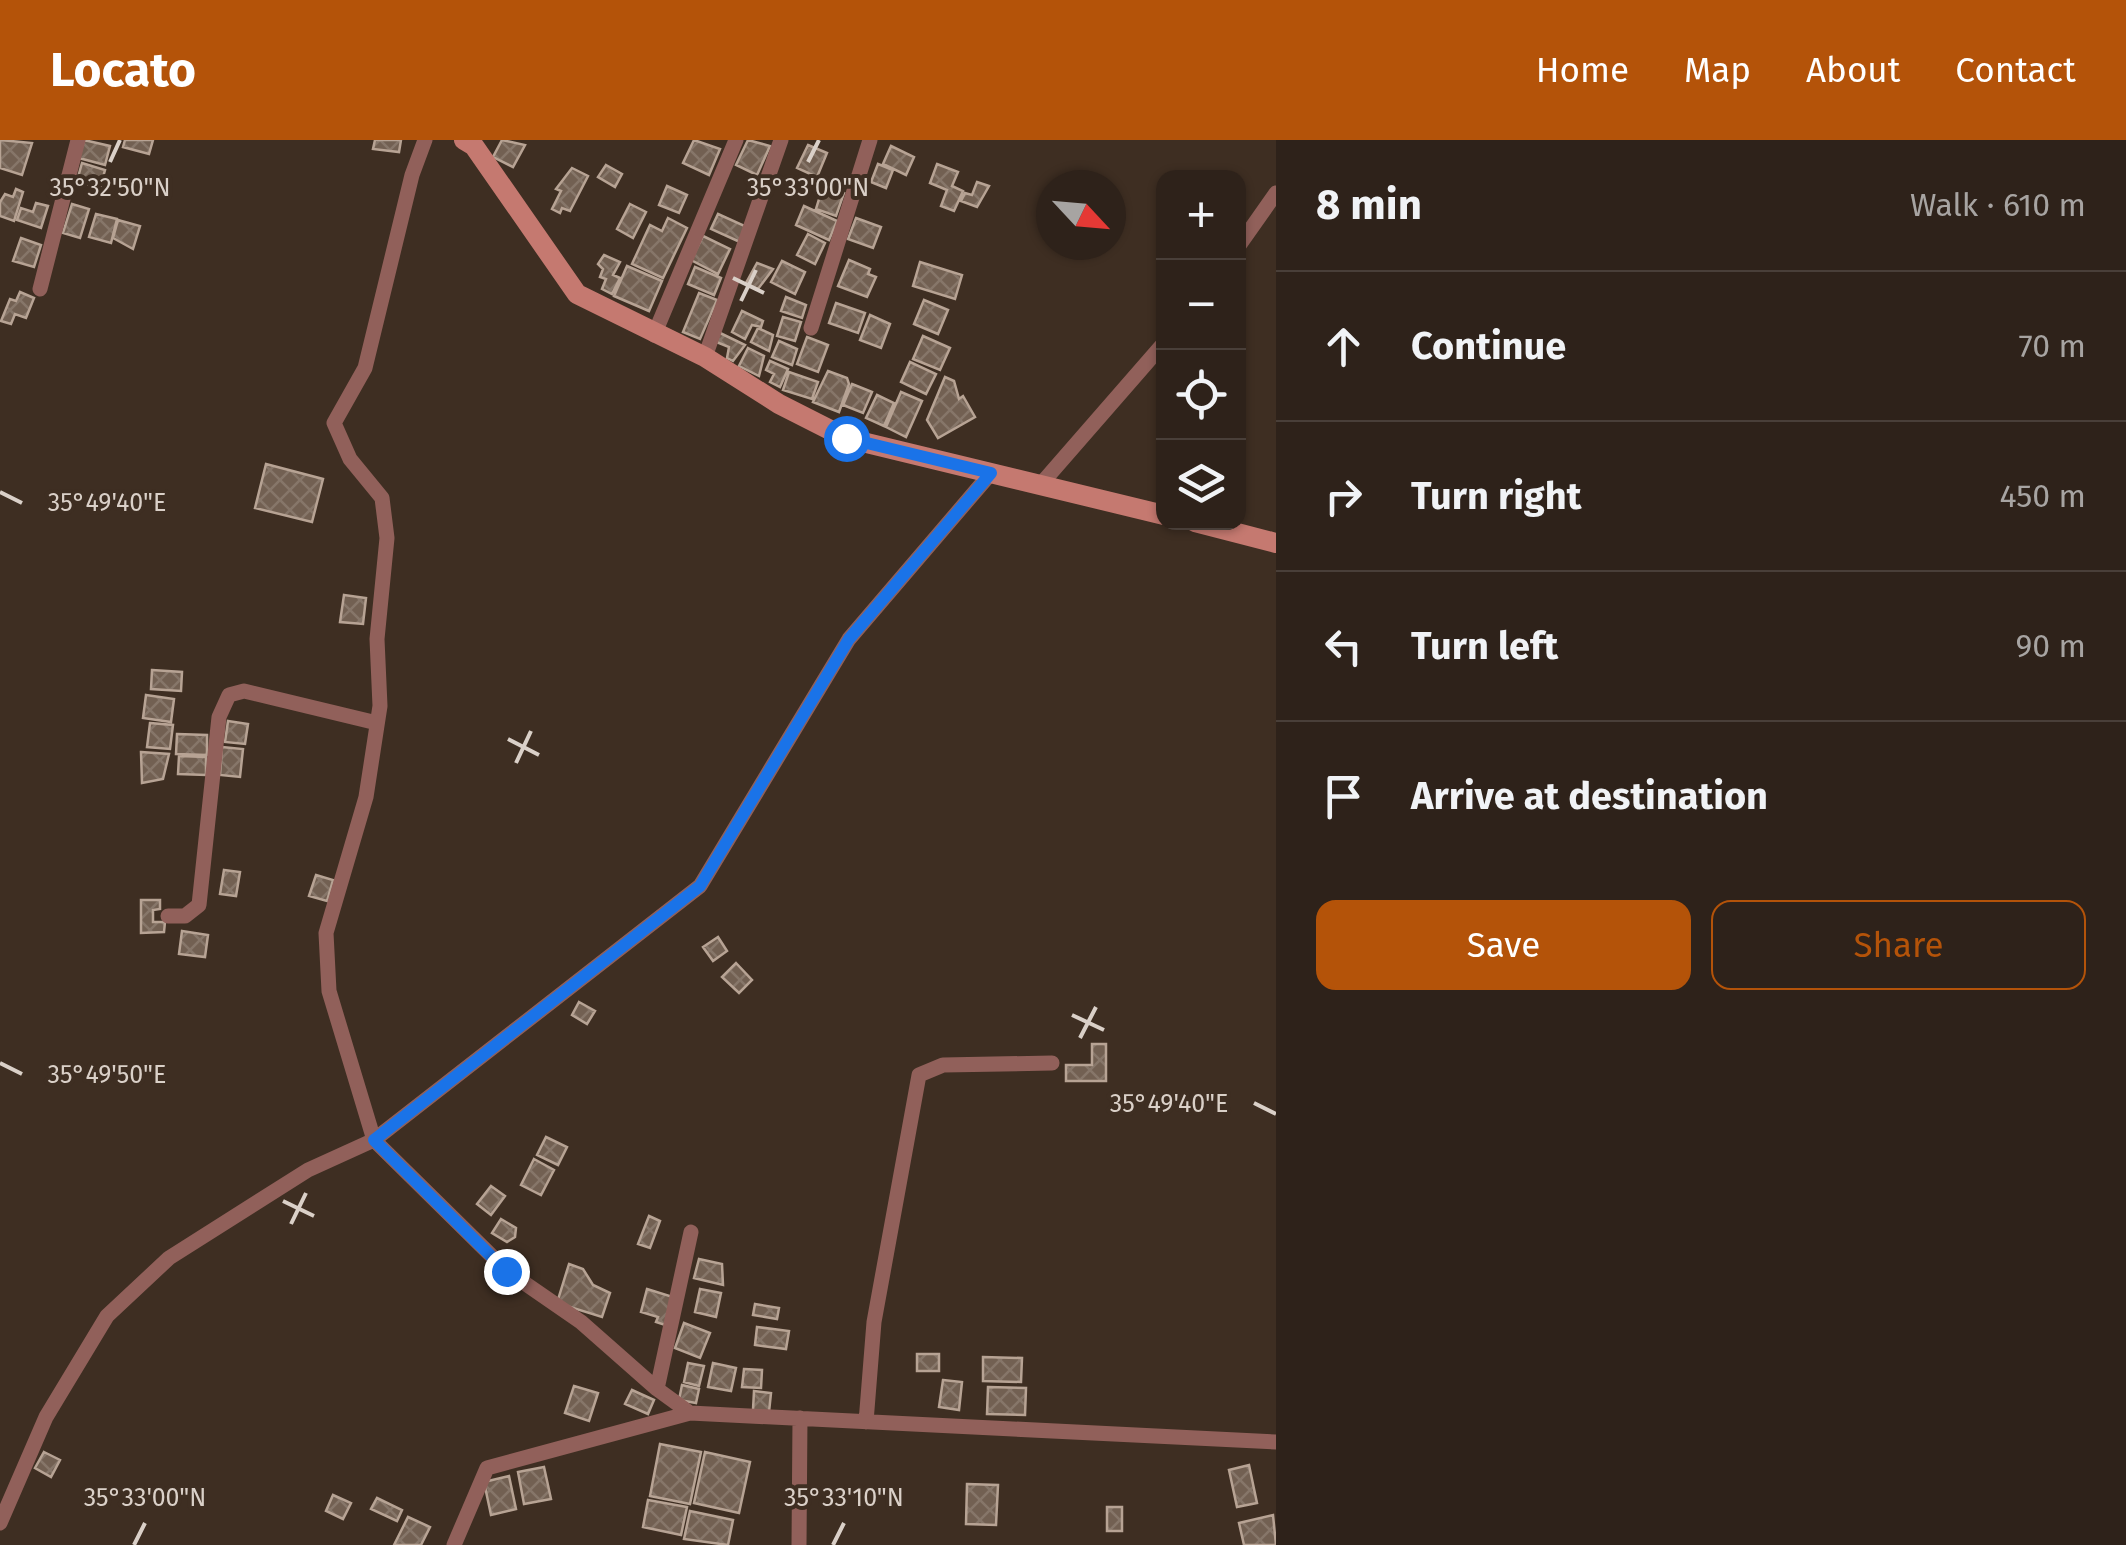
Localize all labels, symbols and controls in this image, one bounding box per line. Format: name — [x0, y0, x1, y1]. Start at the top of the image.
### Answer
text: Locato — [50, 41, 196, 99]
text: Home — [1536, 49, 1629, 91]
text: Map — [1684, 49, 1751, 91]
text: About — [1806, 49, 1900, 91]
text: Contact — [1955, 49, 2076, 91]
north arrow — [1036, 170, 1126, 260]
map controls — [1156, 170, 1246, 530]
button: + — [1156, 170, 1246, 260]
text: 35°32'50"N — [49, 173, 171, 203]
text: 35°33'00"N — [747, 173, 869, 203]
text: 8 min — [1316, 180, 1422, 230]
text: Walk · 610 m — [1910, 186, 2086, 224]
button: − — [1156, 260, 1246, 350]
icon: ahead — [1316, 319, 1371, 374]
text: Continue — [1411, 323, 1566, 369]
text: 70 m — [2018, 327, 2086, 365]
button: locate — [1156, 350, 1246, 440]
route start — [824, 416, 870, 462]
button: layers — [1156, 440, 1246, 530]
icon: right — [1316, 469, 1371, 524]
text: Turn right — [1411, 473, 1581, 519]
text: 450 m — [2000, 477, 2086, 515]
text: 35°49'40"E — [48, 488, 166, 518]
icon: left — [1316, 619, 1371, 674]
text: Turn left — [1411, 623, 1558, 669]
text: 90 m — [2015, 627, 2086, 665]
icon: arrive — [1316, 769, 1371, 824]
text: Arrive at destination — [1411, 773, 1768, 819]
button: Save — [1316, 900, 1691, 990]
button: Share — [1711, 900, 2086, 990]
text: 35°49'50"E — [48, 1060, 166, 1090]
text: 35°49'40"E — [1110, 1089, 1228, 1119]
route end — [484, 1249, 530, 1295]
text: 35°33'00"N — [84, 1483, 206, 1513]
text: 35°33'10"N — [784, 1483, 904, 1513]

